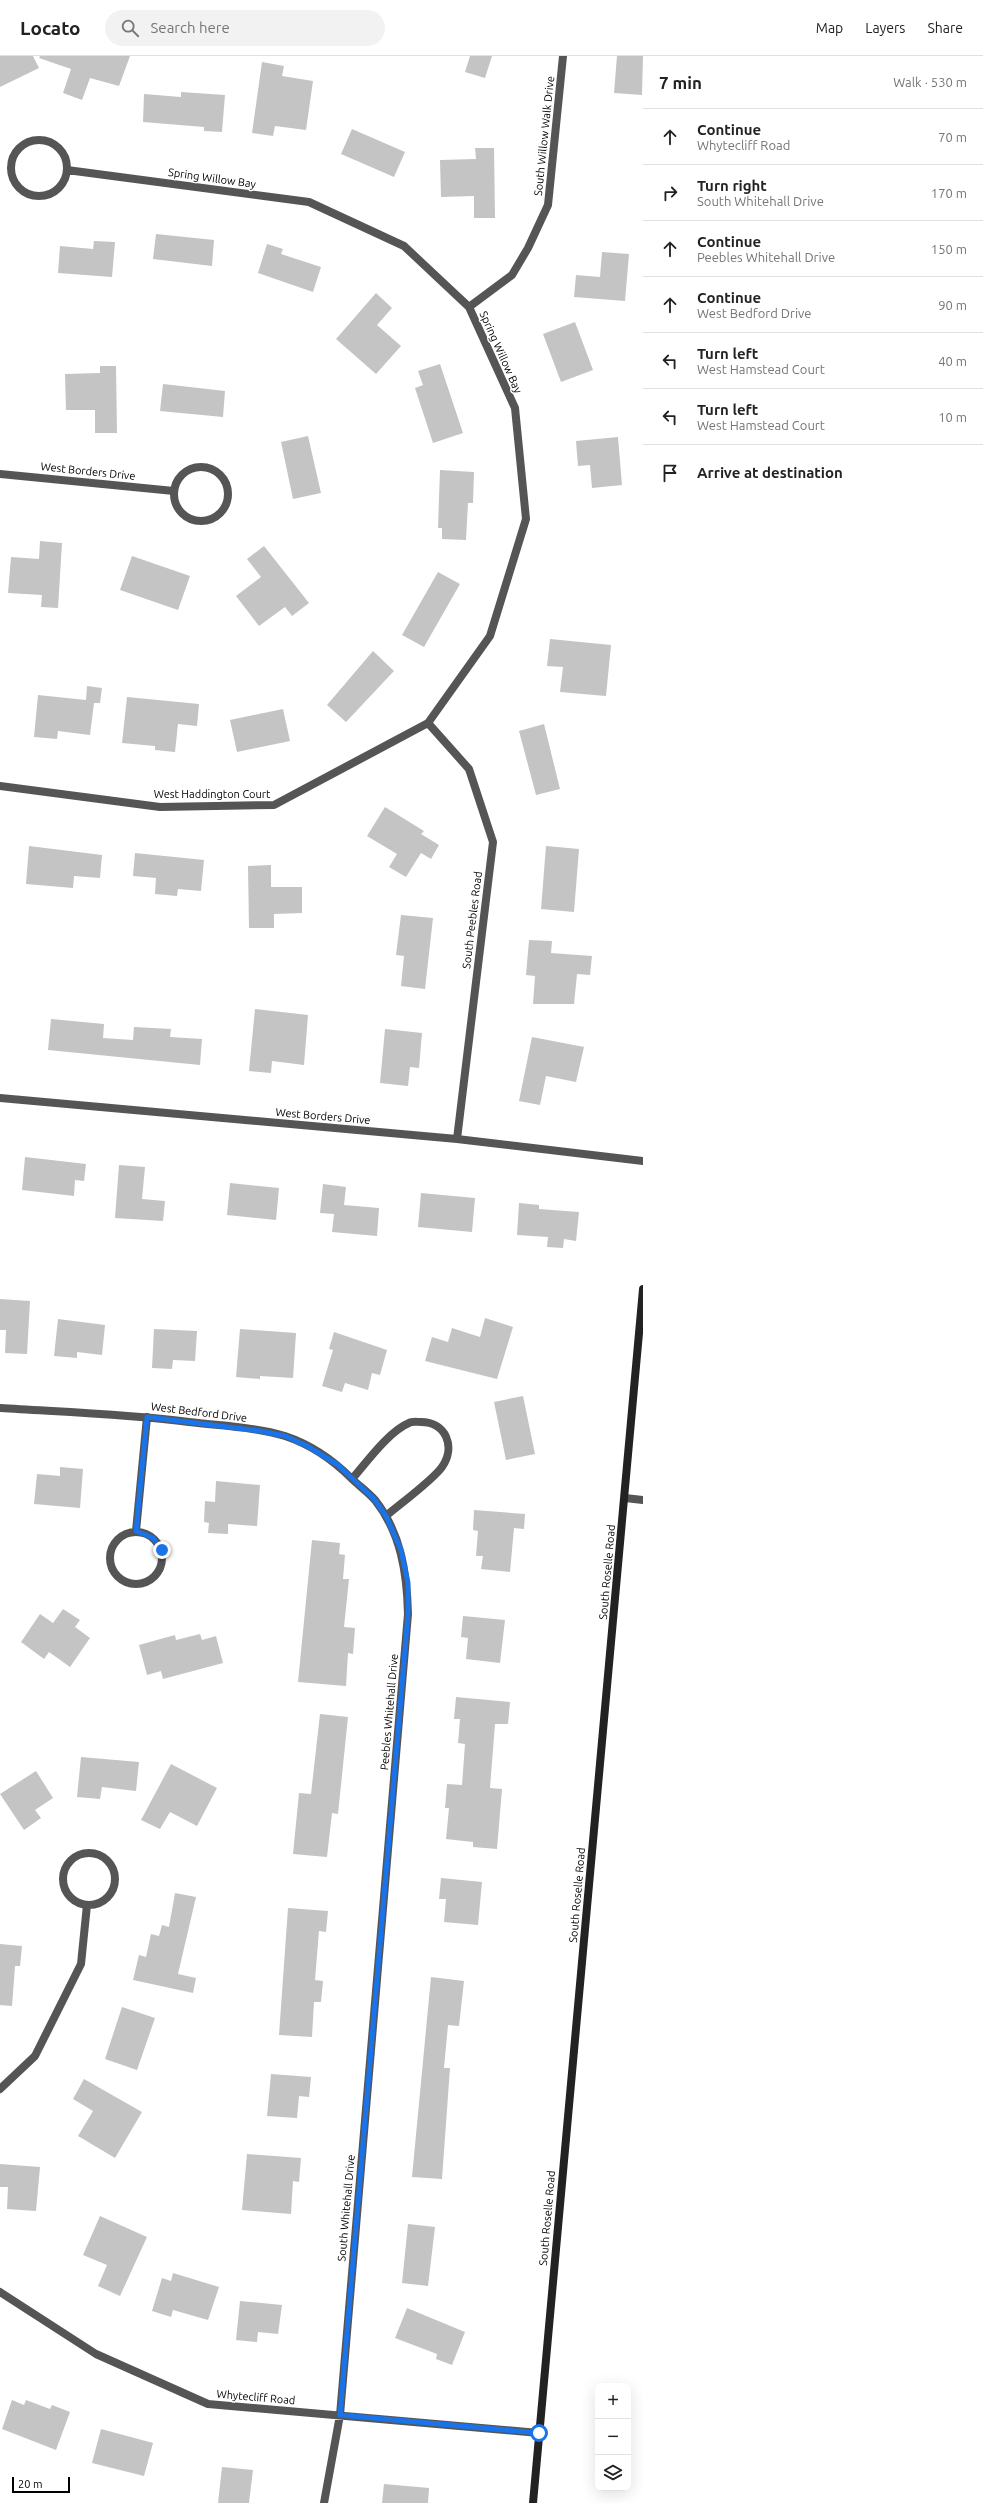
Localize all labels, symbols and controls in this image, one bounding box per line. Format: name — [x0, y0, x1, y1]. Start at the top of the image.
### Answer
search box — [105, 10, 385, 46]
text: Locato — [20, 17, 81, 39]
icon: search — [119, 17, 141, 39]
text: Search here — [151, 19, 230, 36]
text: Map — [816, 20, 843, 36]
text: Layers — [865, 20, 905, 36]
text: Share — [927, 20, 963, 36]
text: 7 min — [659, 73, 702, 92]
street label: South Willow Walk Drive — [532, 75, 556, 197]
text: Walk · 530 m — [893, 75, 967, 89]
text: Continue — [697, 121, 761, 138]
icon: ahead — [659, 126, 681, 148]
text: 70 m — [938, 130, 967, 144]
text: Whytecliff Road — [697, 138, 790, 152]
street label: Spring Willow Bay — [167, 166, 257, 190]
text: Turn right — [697, 177, 767, 194]
icon: right — [659, 182, 681, 204]
text: 170 m — [931, 186, 967, 200]
text: South Whitehall Drive — [697, 194, 824, 208]
text: Continue — [697, 233, 761, 250]
icon: ahead — [659, 238, 681, 260]
text: 150 m — [931, 242, 967, 256]
text: Peebles Whitehall Drive — [697, 250, 835, 264]
text: Continue — [697, 289, 761, 306]
icon: ahead — [659, 294, 681, 316]
text: 90 m — [938, 298, 967, 312]
text: West Bedford Drive — [697, 306, 812, 320]
street label: Spring Willow Bay — [478, 309, 525, 395]
text: Turn left — [697, 345, 758, 362]
icon: left — [659, 350, 681, 372]
text: 40 m — [938, 354, 967, 368]
text: West Hamstead Court — [697, 362, 825, 376]
text: Turn left — [697, 401, 758, 418]
icon: left — [659, 406, 681, 428]
text: 10 m — [938, 410, 967, 424]
text: West Hamstead Court — [697, 418, 825, 432]
street label: West Borders Drive — [40, 460, 136, 482]
icon: arrive — [659, 462, 681, 484]
text: Arrive at destination — [697, 464, 843, 481]
street label: West Haddington Court — [154, 788, 271, 800]
street label: South Peebles Road — [460, 871, 484, 969]
street label: West Borders Drive — [275, 1106, 371, 1126]
street label: West Bedford Drive — [150, 1400, 248, 1424]
street label: South Roselle Road — [597, 1524, 617, 1620]
route end — [153, 1541, 171, 1559]
street label: Peebles Whitehall Drive — [378, 1653, 400, 1771]
street label: South Roselle Road — [567, 1847, 587, 1943]
street label: South Whitehall Drive — [335, 2154, 357, 2262]
street label: South Roselle Road — [537, 2170, 557, 2266]
map controls — [595, 2383, 631, 2491]
button: + — [595, 2383, 631, 2419]
street label: Whytecliff Road — [216, 2388, 296, 2406]
button: − — [595, 2419, 631, 2455]
route start — [530, 2424, 548, 2442]
button: layers — [595, 2455, 631, 2491]
scale bar — [12, 2475, 70, 2494]
text: 20 m — [18, 2478, 42, 2490]

